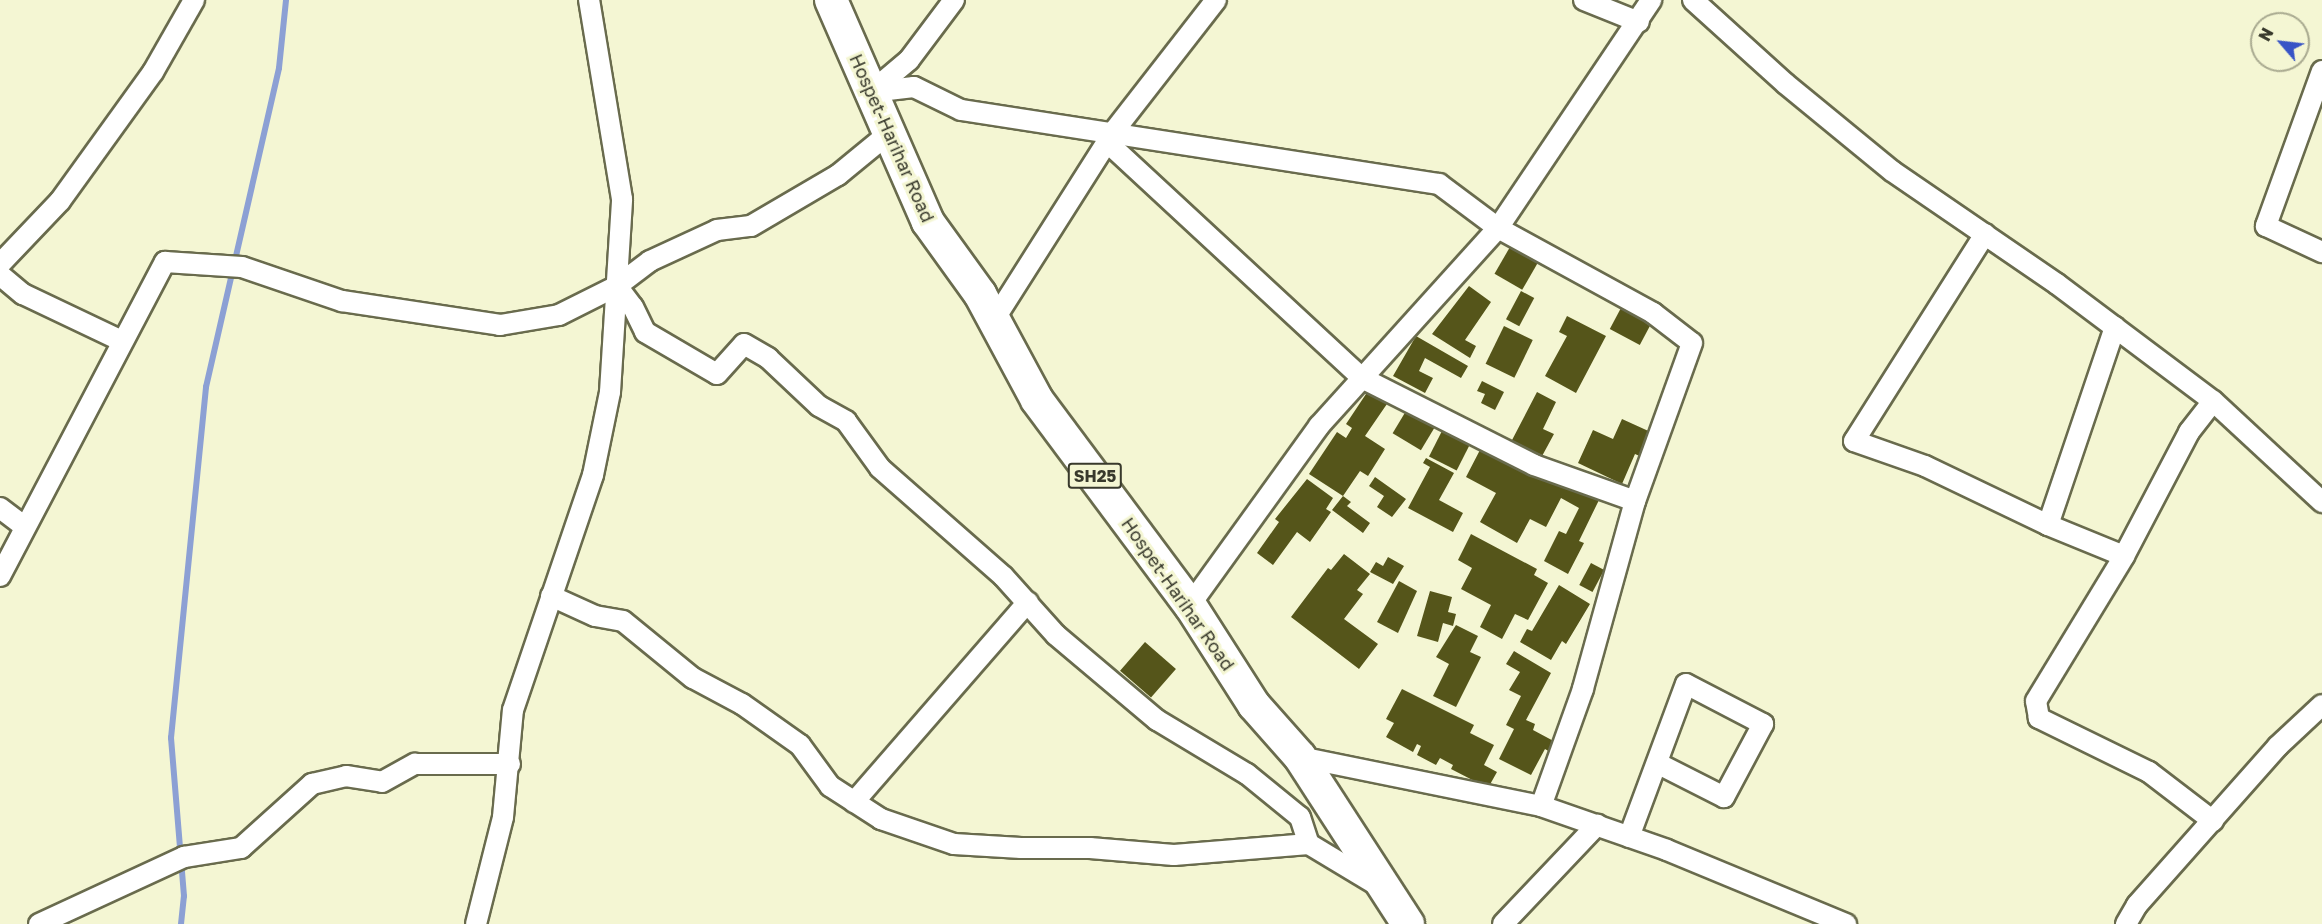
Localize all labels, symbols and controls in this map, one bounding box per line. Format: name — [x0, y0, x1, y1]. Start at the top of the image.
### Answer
north arrow — [2250, 12, 2310, 72]
text: N — [2254, 24, 2278, 45]
street label: Hospet-Harihar Road — [845, 51, 939, 225]
road number: SH25 — [1066, 463, 1124, 489]
street label: Hospet-Harihar Road — [1117, 513, 1239, 675]

